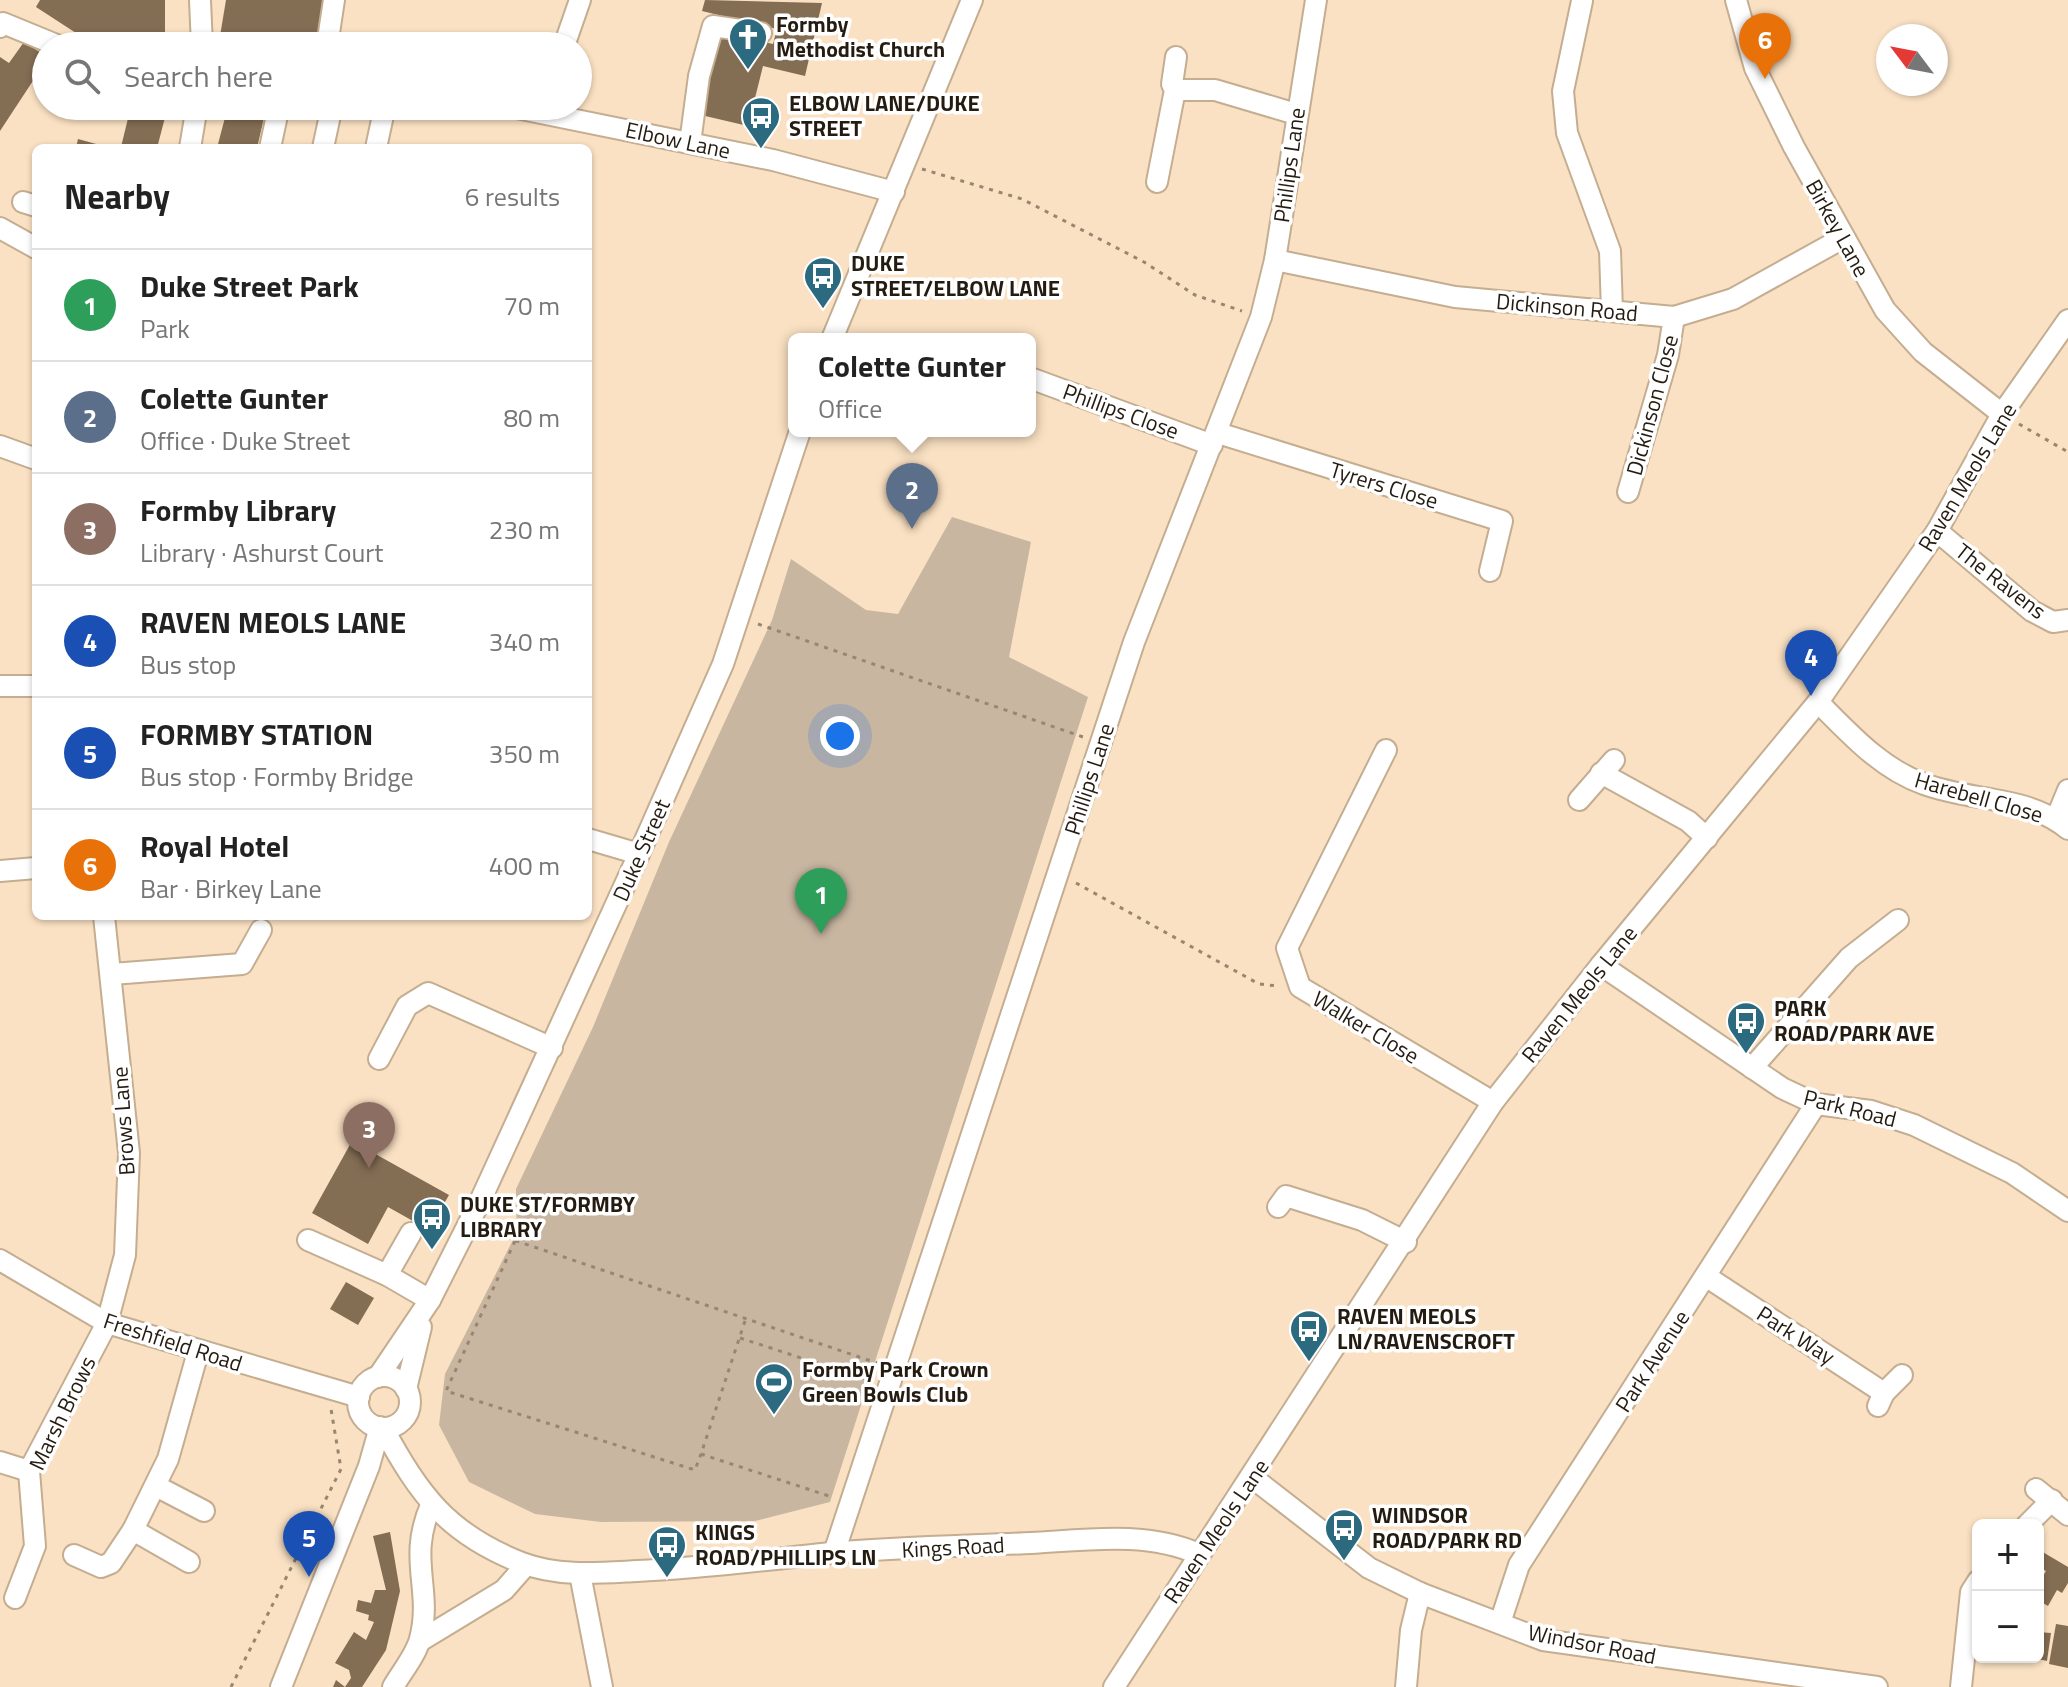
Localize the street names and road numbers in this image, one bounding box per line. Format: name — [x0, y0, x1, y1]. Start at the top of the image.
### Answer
street label: Phillips Lane — [1264, 105, 1314, 225]
street label: Elbow Lane — [622, 112, 734, 168]
street label: Birkey Lane — [1797, 173, 1879, 283]
street label: Dickinson Road — [1495, 284, 1639, 330]
street label: Dickinson Close — [1617, 331, 1687, 479]
street label: Phillips Close — [1058, 374, 1184, 448]
street label: Raven Meols Lane — [1909, 396, 2025, 558]
street label: Tyrers Close — [1326, 452, 1442, 518]
street label: The Ravens — [1948, 535, 2054, 627]
street label: Phillips Lane — [1055, 719, 1123, 839]
street label: Harebell Close — [1911, 762, 2047, 832]
street label: Duke Street — [603, 793, 679, 907]
street label: Raven Meols Lane — [1513, 918, 1645, 1070]
street label: Walker Close — [1306, 982, 1426, 1072]
street label: Brows Lane — [102, 1066, 144, 1176]
street label: Park Road — [1800, 1080, 1900, 1136]
street label: Park Way — [1750, 1297, 1842, 1373]
street label: Park Avenue — [1606, 1303, 1698, 1419]
street label: Freshfield Road — [99, 1304, 247, 1380]
street label: Marsh Brows — [20, 1350, 104, 1476]
street label: Raven Meols Lane — [1155, 1452, 1277, 1610]
street label: Kings Road — [901, 1527, 1005, 1567]
street label: Windsor Road — [1525, 1615, 1659, 1673]

